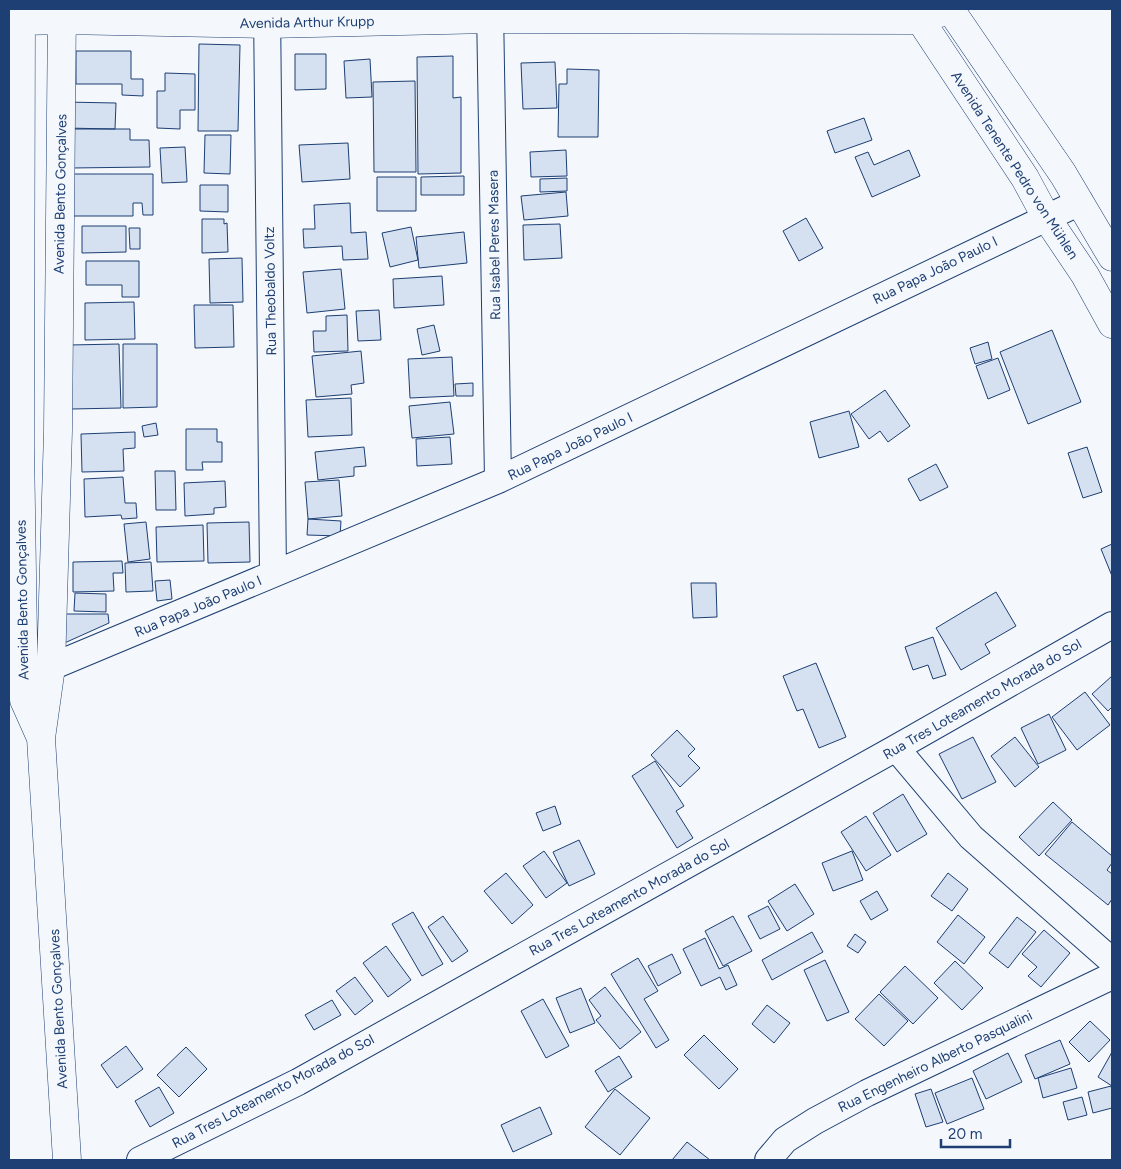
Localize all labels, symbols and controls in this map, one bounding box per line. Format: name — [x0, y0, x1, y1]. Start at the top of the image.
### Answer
street label: Avenida Arthur Krupp — [239, 13, 375, 32]
street label: Avenida Tenente Pedro von Mühlen — [947, 68, 1082, 263]
street label: Avenida Bento Gonçalves — [51, 114, 70, 274]
street label: Rua Isabel Peres Masera — [485, 170, 504, 320]
street label: Rua Theobaldo Voltz — [261, 226, 280, 356]
street label: Rua Papa João Paulo I — [870, 233, 1000, 308]
street label: Rua Papa João Paulo I — [505, 409, 635, 484]
street label: Avenida Bento Gonçalves — [13, 520, 32, 680]
street label: Rua Papa João Paulo I — [132, 572, 264, 641]
street label: Rua Tres Loteamento Morada do Sol — [880, 635, 1085, 763]
street label: Rua Tres Loteamento Morada do Sol — [526, 835, 732, 960]
street label: Avenida Bento Gonçalves — [46, 928, 71, 1090]
street label: Rua Engenheiro Alberto Pasqualini — [835, 1007, 1035, 1116]
street label: Rua Tres Loteamento Morada do Sol — [169, 1031, 377, 1152]
scale bar — [941, 1116, 1010, 1148]
text: 20 m — [948, 1125, 982, 1143]

